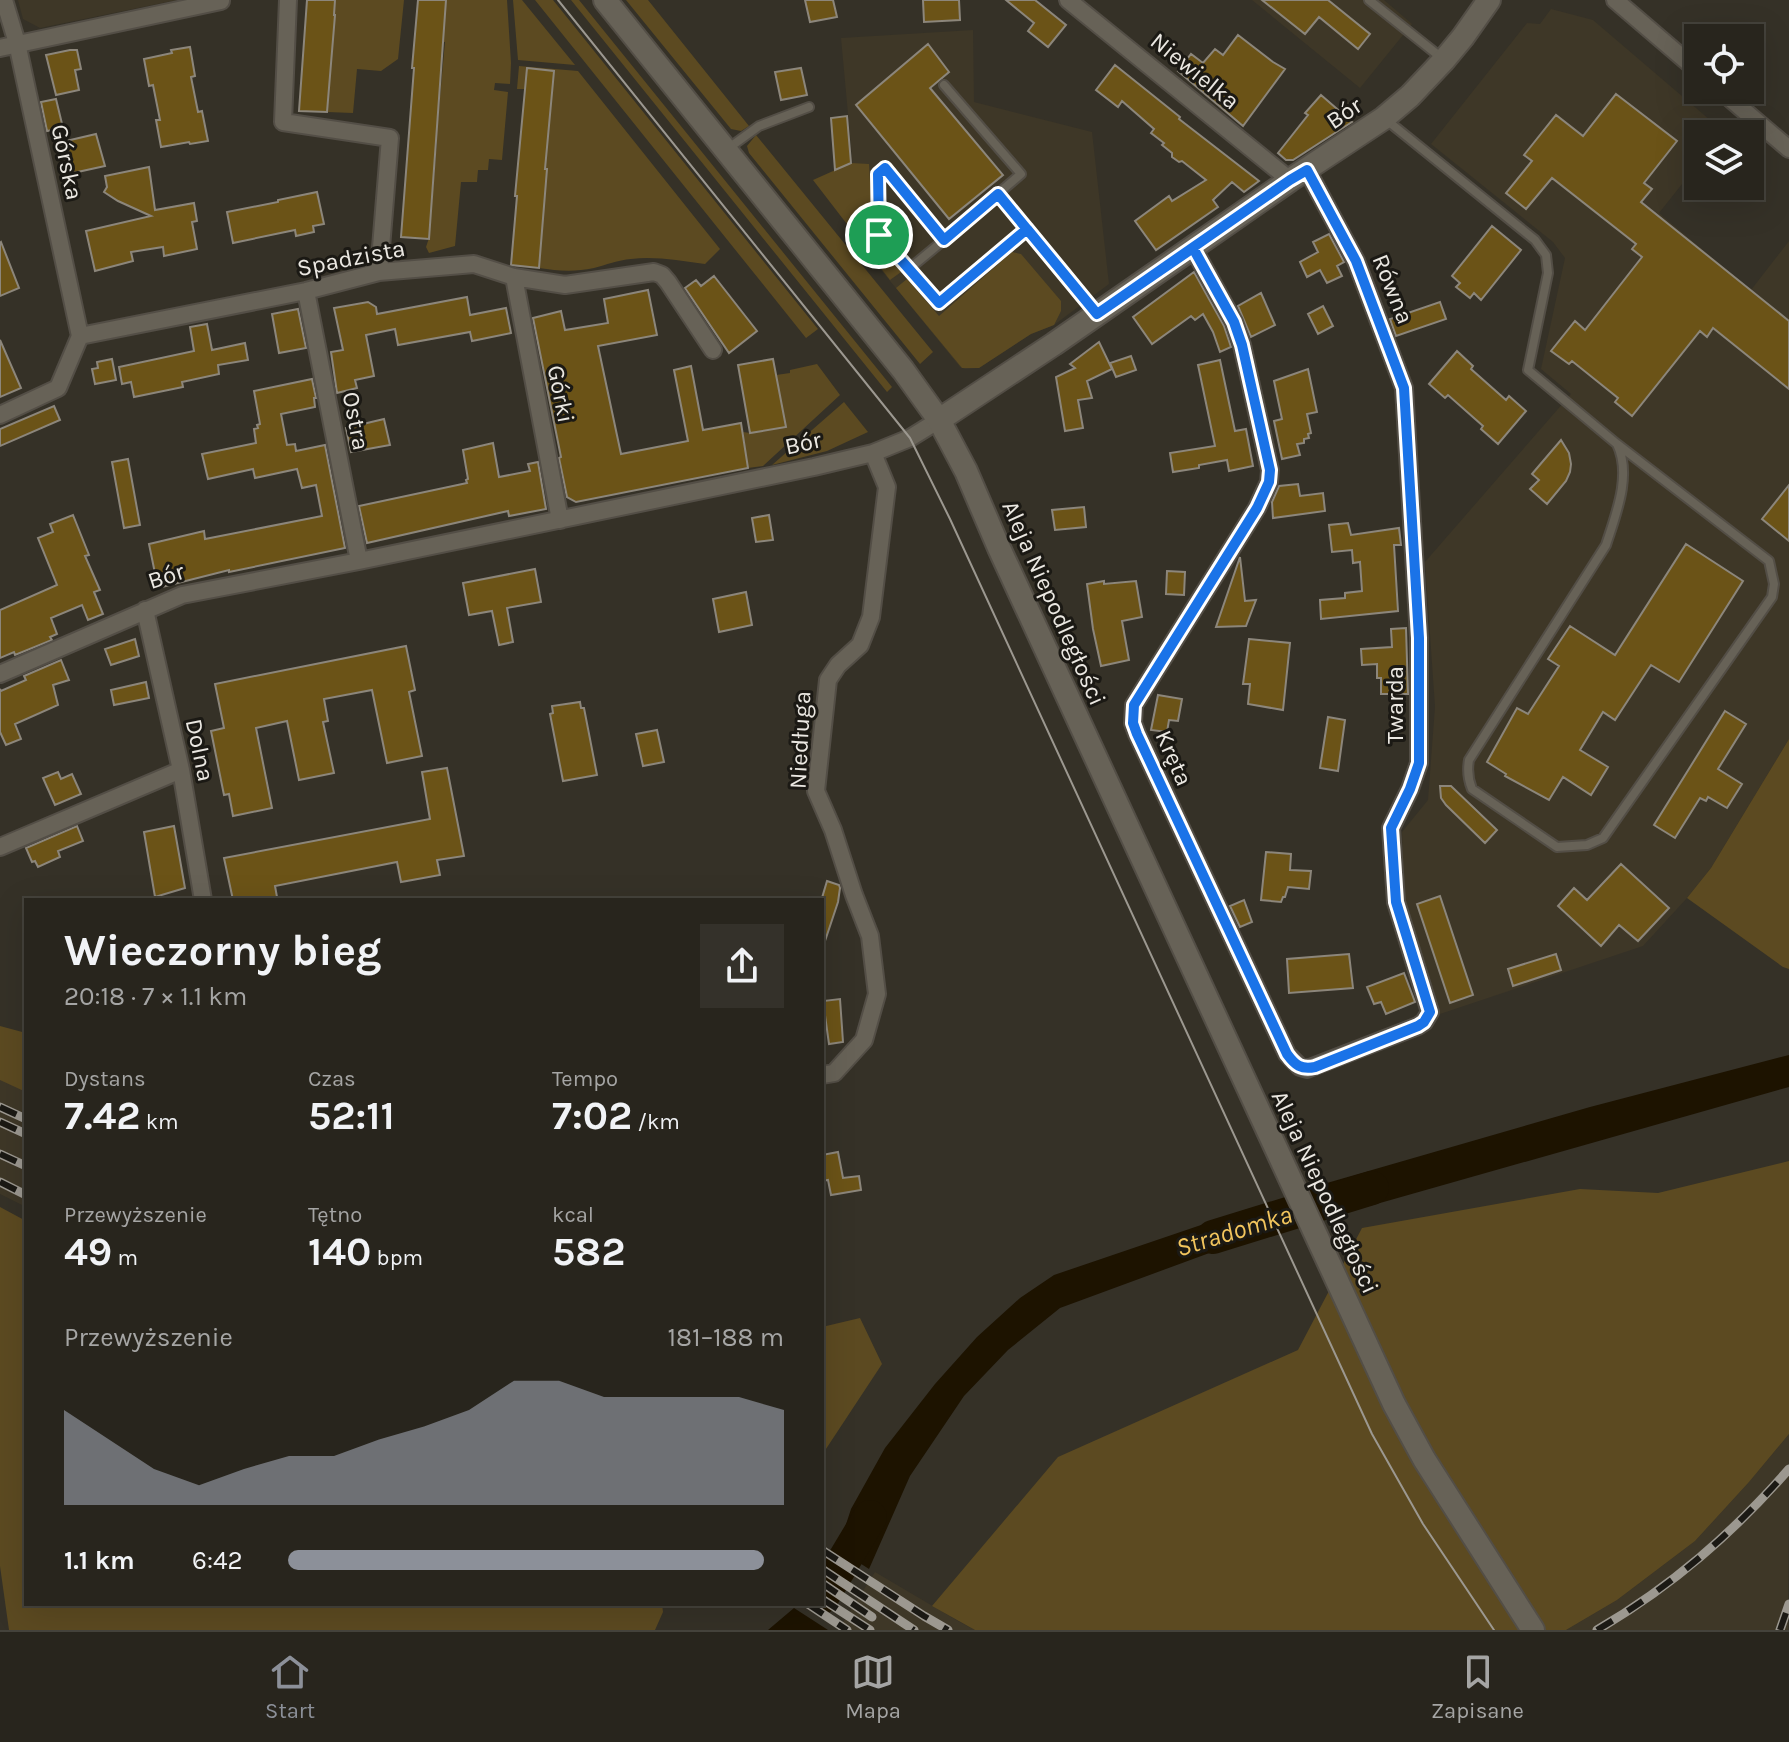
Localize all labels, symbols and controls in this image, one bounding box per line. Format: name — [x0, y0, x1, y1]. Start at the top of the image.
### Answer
map controls — [1684, 24, 1764, 200]
button: locate — [1684, 24, 1764, 104]
street label: Niewielka — [1145, 27, 1245, 115]
street label: Bór — [1321, 91, 1367, 135]
button: layers — [1684, 120, 1764, 200]
street label: Górska — [45, 122, 89, 202]
pin — [845, 201, 913, 269]
icon: arrive — [857, 213, 901, 257]
street label: Spadzista — [295, 234, 407, 282]
street label: Równa — [1366, 250, 1420, 328]
street label: Górki — [542, 363, 580, 425]
street label: Ostra — [337, 389, 375, 453]
street label: Bór — [782, 425, 824, 461]
street label: Aleja Niepodległości — [996, 496, 1112, 710]
street label: Bór — [144, 557, 188, 595]
street label: Twarda — [1381, 666, 1409, 744]
street label: Niedługa — [783, 690, 817, 790]
street label: Dolna — [180, 716, 220, 784]
street label: Kręta — [1149, 726, 1199, 790]
button: share — [700, 924, 784, 1008]
text: Wieczorny bieg — [64, 925, 382, 976]
text: 20:18 · 7 × 1.1 km — [64, 981, 247, 1012]
text: Dystans — [64, 1066, 146, 1092]
text: Czas — [308, 1066, 356, 1092]
text: Tempo — [552, 1066, 618, 1092]
street label: Aleja Niepodległości — [1266, 1086, 1384, 1298]
text: 7.42 — [64, 1092, 141, 1139]
text: 52:11 — [308, 1092, 395, 1139]
text: 7:02 — [552, 1092, 632, 1139]
text: km — [141, 1109, 179, 1135]
text: /km — [632, 1109, 680, 1135]
water label: Stradomka — [1172, 1199, 1296, 1263]
text: Przewyższenie — [64, 1202, 207, 1228]
text: Tętno — [308, 1202, 362, 1228]
text: kcal — [552, 1202, 594, 1228]
text: 49 — [64, 1228, 112, 1275]
text: 140 — [308, 1228, 371, 1275]
text: 582 — [552, 1228, 625, 1275]
text: m — [112, 1245, 138, 1271]
text: bpm — [371, 1245, 423, 1271]
text: Przewyższenie — [64, 1322, 233, 1353]
text: 181–188 m — [668, 1322, 784, 1353]
text: 1.1 km — [64, 1545, 135, 1576]
text: 6:42 — [192, 1545, 242, 1576]
tab: Start — [265, 1650, 315, 1724]
tab: Mapa — [845, 1650, 901, 1724]
tab: Zapisane — [1431, 1650, 1524, 1724]

